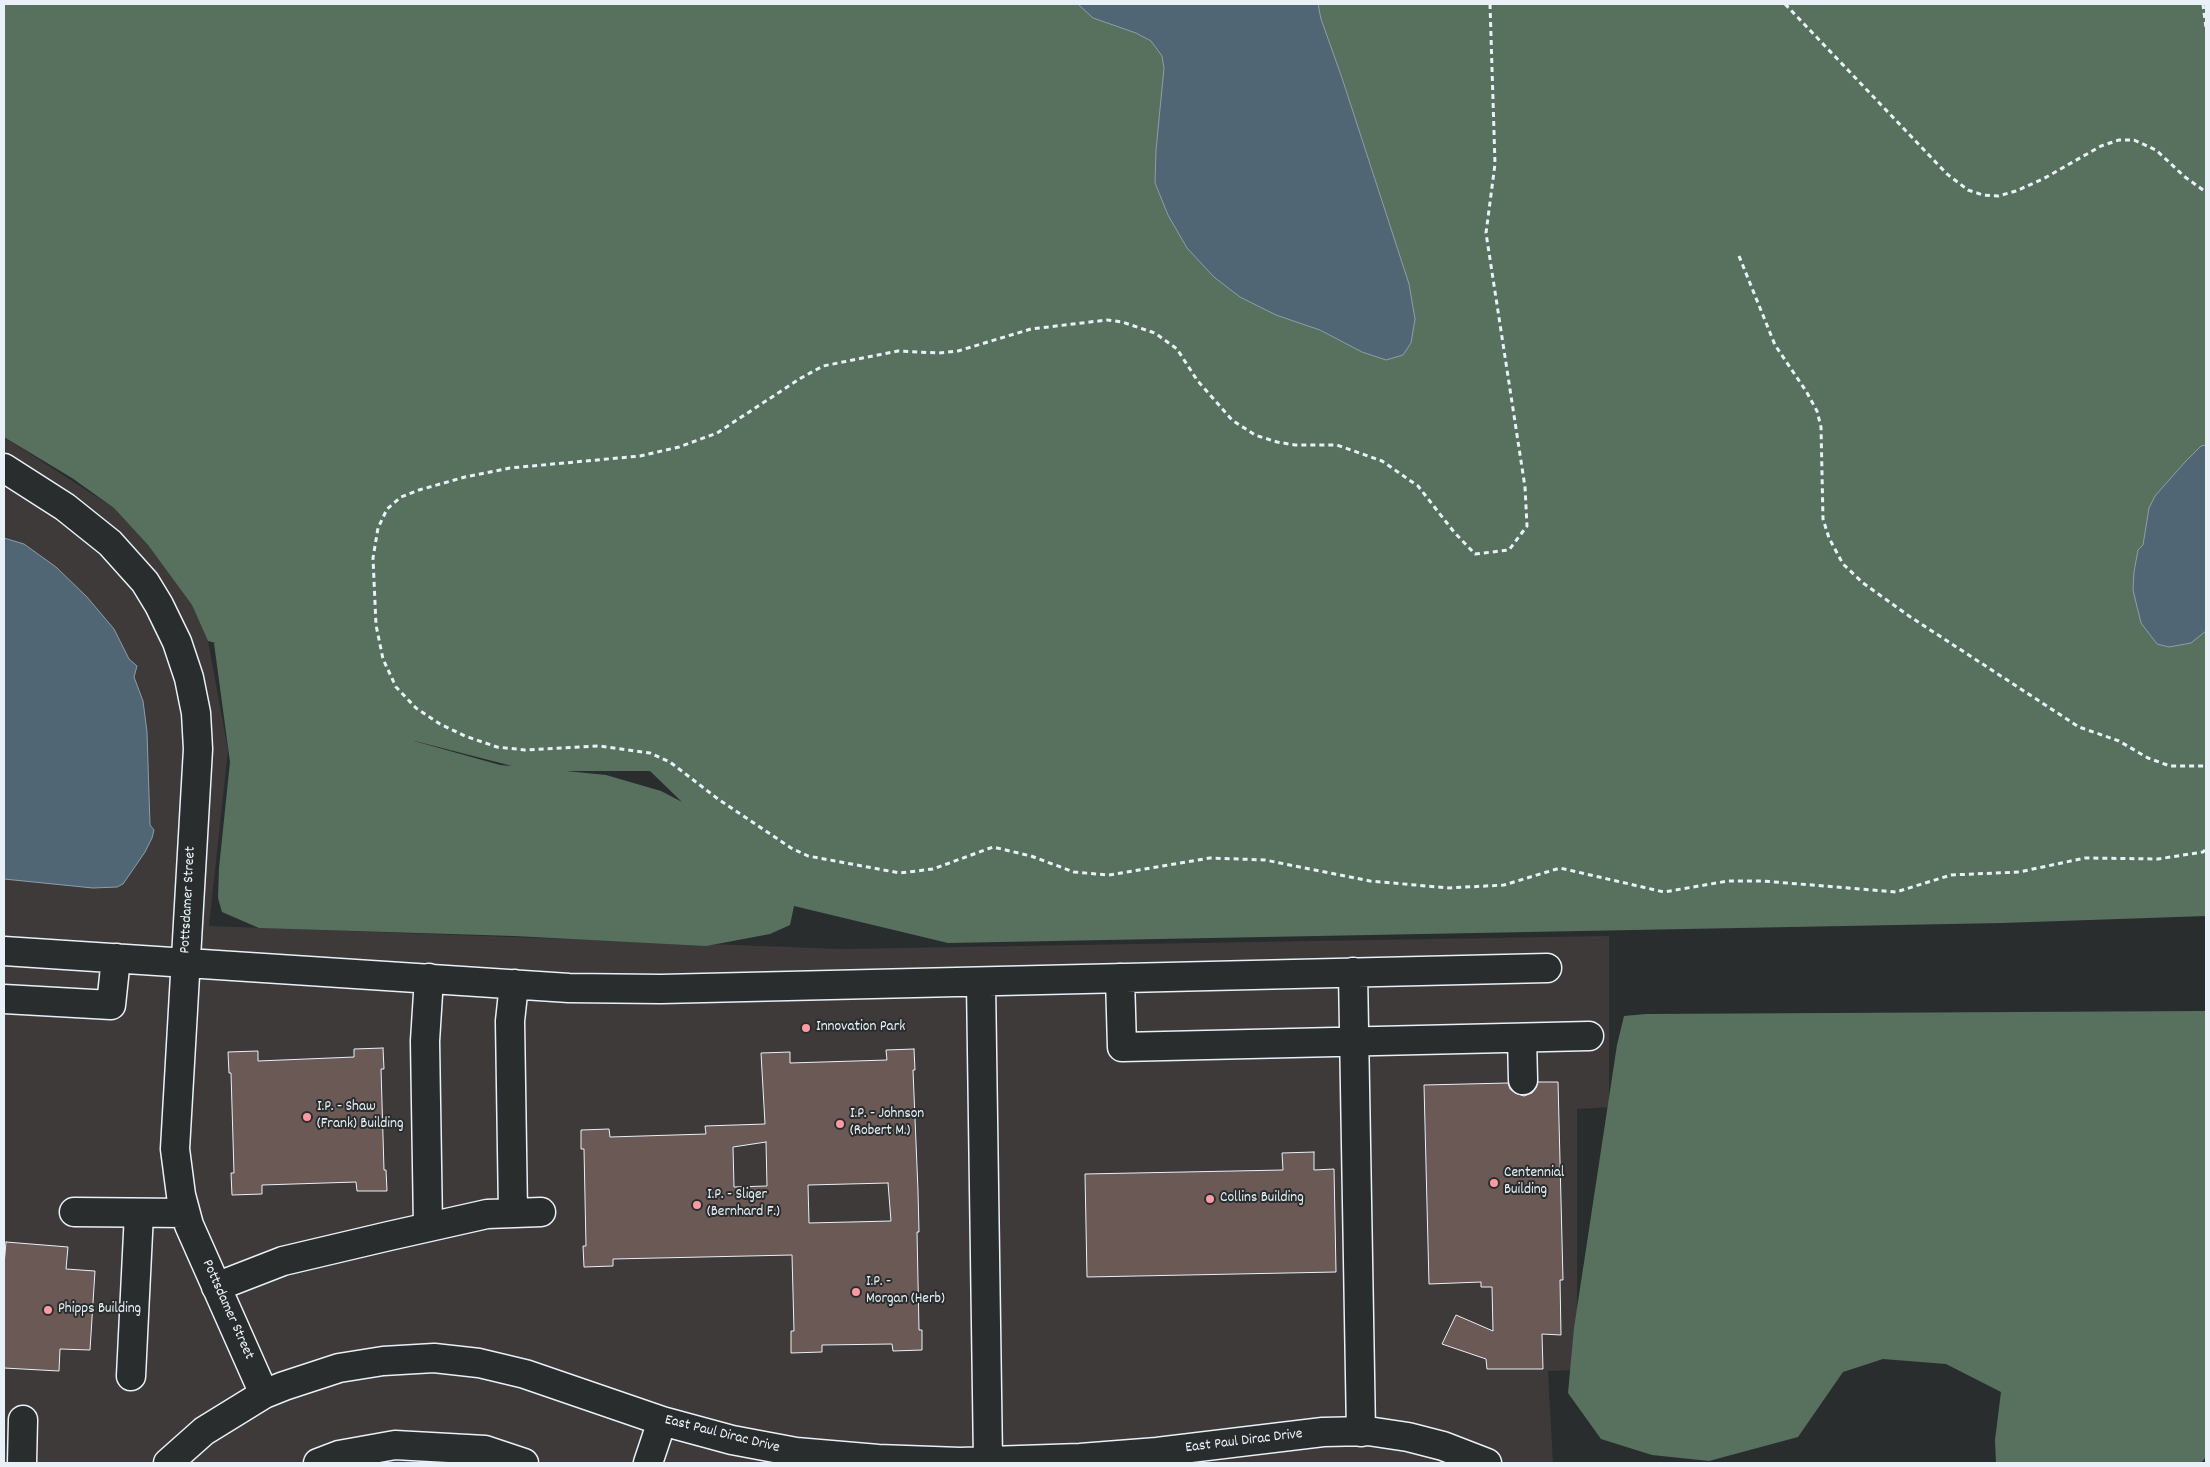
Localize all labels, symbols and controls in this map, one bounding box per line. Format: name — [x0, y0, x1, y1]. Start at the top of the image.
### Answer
street label: Pottsdamer Street — [177, 846, 201, 954]
place label: Innovation Park — [816, 1019, 905, 1037]
marker: Innovation Park — [800, 1022, 812, 1034]
place label: I.P. - Shaw (Frank) Building — [317, 1099, 403, 1134]
place label: I.P. - Johnson (Robert M.) — [850, 1106, 924, 1141]
marker: I.P. - Shaw (Frank) Building — [301, 1111, 313, 1123]
marker: I.P. - Johnson (Robert M.) — [834, 1118, 846, 1130]
place label: Centennial Building — [1504, 1165, 1564, 1200]
marker: Centennial Building — [1488, 1177, 1500, 1189]
place label: I.P. - Sliger (Bernhard F.) — [707, 1187, 780, 1222]
place label: Collins Building — [1220, 1190, 1304, 1208]
marker: Collins Building — [1204, 1193, 1216, 1205]
marker: I.P. - Sliger (Bernhard F.) — [691, 1199, 703, 1211]
street label: Pottsdamer Street — [197, 1257, 257, 1363]
place label: I.P. - Morgan (Herb) — [866, 1274, 945, 1309]
marker: I.P. - Morgan (Herb) — [850, 1286, 862, 1298]
place label: Phipps Building — [58, 1301, 141, 1319]
marker: Phipps Building — [42, 1304, 54, 1316]
street label: East Paul Dirac Drive — [663, 1412, 781, 1458]
street label: East Paul Dirac Drive — [1184, 1426, 1304, 1458]

